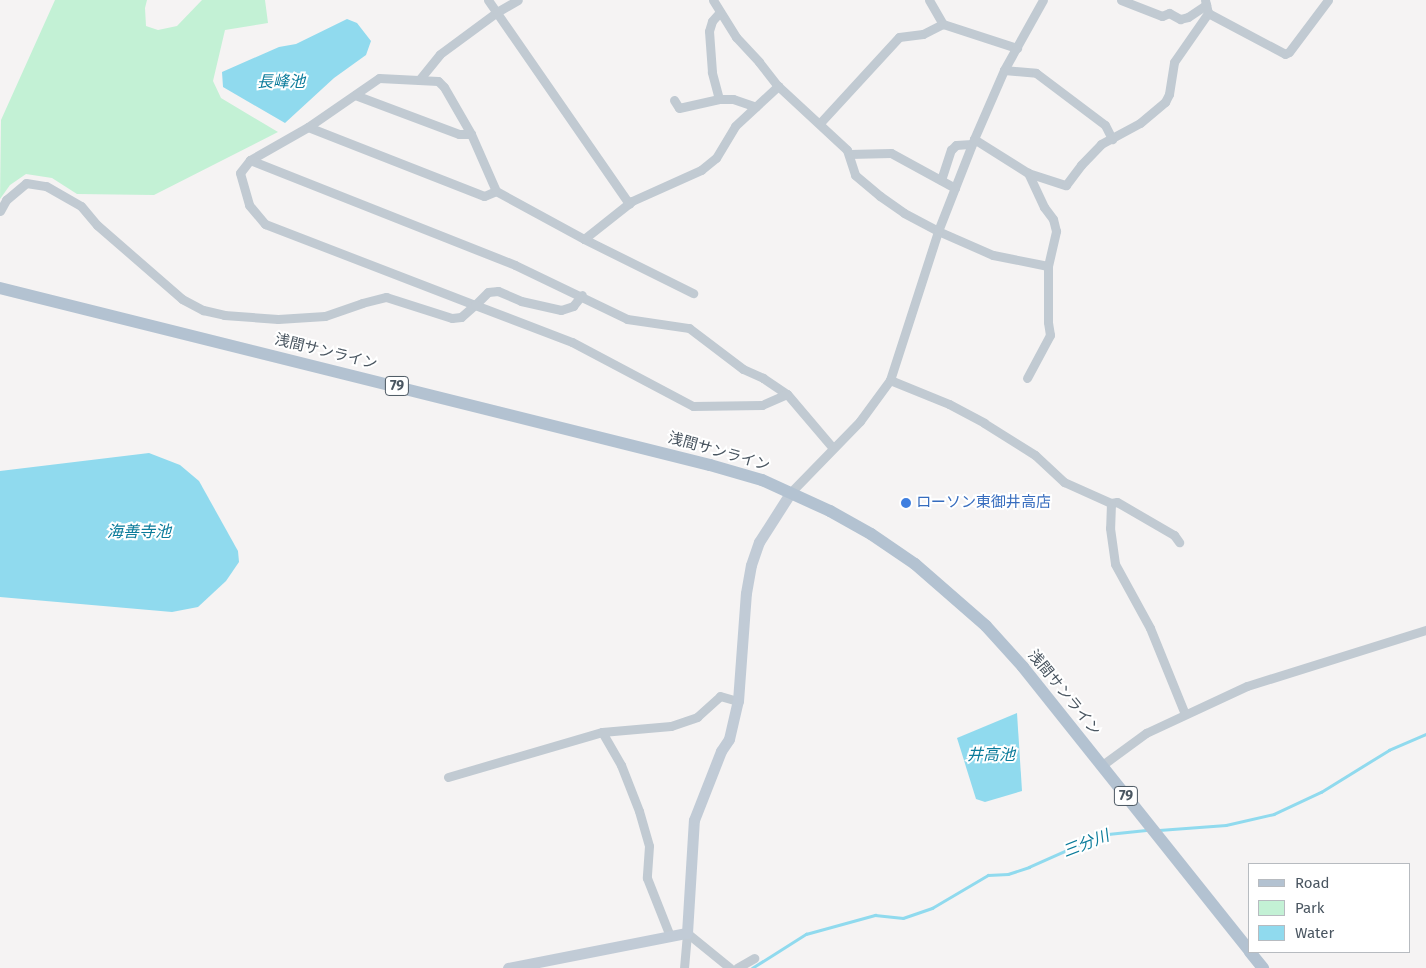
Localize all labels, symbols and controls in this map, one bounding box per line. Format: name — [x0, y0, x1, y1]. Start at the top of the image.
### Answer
water label: 長峰池 — [257, 72, 305, 92]
street label: 浅間サンライン — [273, 331, 379, 373]
road number: 79 — [384, 374, 410, 398]
street label: 浅間サンライン — [666, 429, 772, 475]
place label: ローソン東御井高店 — [916, 494, 1051, 512]
marker: ローソン東御井高店 — [900, 497, 912, 509]
water label: 海善寺池 — [107, 522, 171, 542]
street label: 浅間サンライン — [1024, 647, 1104, 739]
water label: 井高池 — [967, 745, 1015, 765]
road number: 79 — [1114, 784, 1138, 808]
water label: 三分川 — [1060, 826, 1112, 862]
legend — [1248, 863, 1411, 953]
text: Road — [1295, 874, 1330, 892]
text: Park — [1295, 899, 1325, 917]
text: Water — [1295, 924, 1334, 942]

